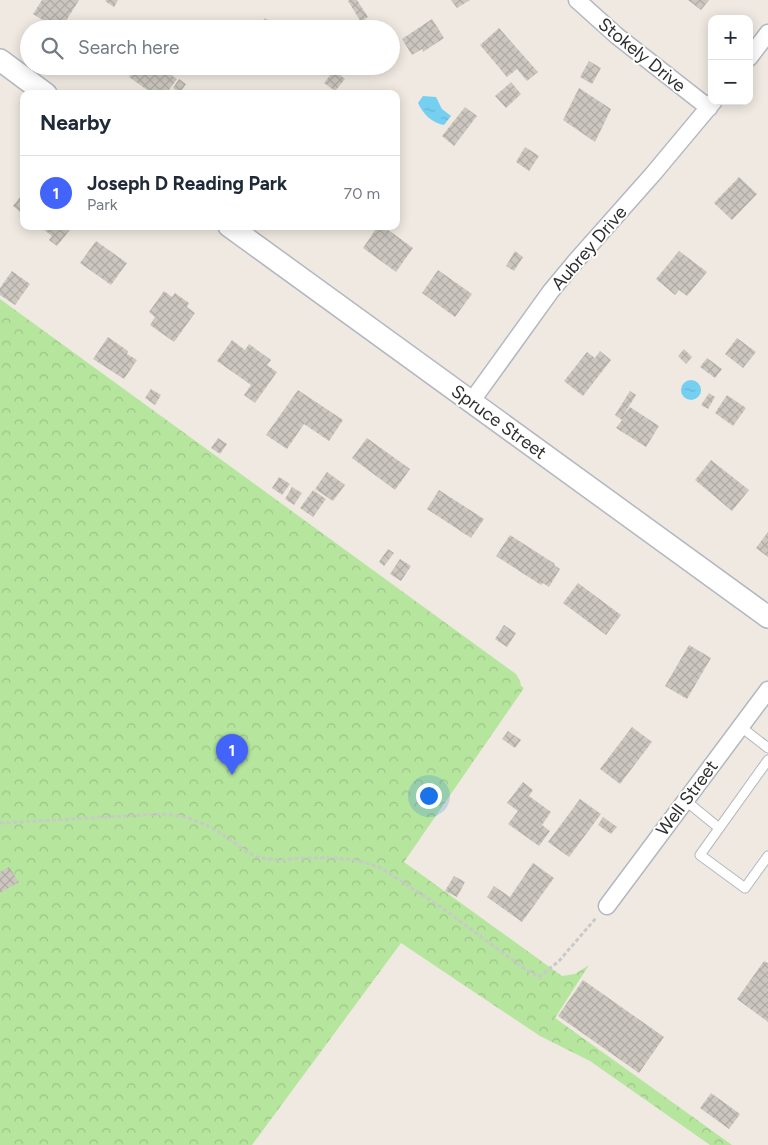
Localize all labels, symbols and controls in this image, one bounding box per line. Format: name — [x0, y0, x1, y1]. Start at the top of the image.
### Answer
street label: Stokely Drive — [594, 13, 690, 97]
map controls — [708, 15, 753, 105]
button: + — [708, 15, 753, 60]
search box — [20, 20, 400, 75]
icon: search — [38, 34, 66, 62]
text: Search here — [78, 36, 180, 59]
button: − — [708, 60, 753, 105]
text: Nearby — [40, 110, 111, 135]
text: Joseph D Reading Park — [87, 172, 287, 195]
text: 1 — [53, 184, 59, 203]
text: 70 m — [344, 184, 380, 203]
text: Park — [87, 195, 117, 214]
street label: Aubrey Drive — [547, 201, 632, 294]
street label: Spruce Street — [447, 380, 551, 464]
pin: 1 — [216, 734, 248, 775]
street label: Well Street — [651, 756, 723, 840]
your location — [416, 783, 442, 809]

